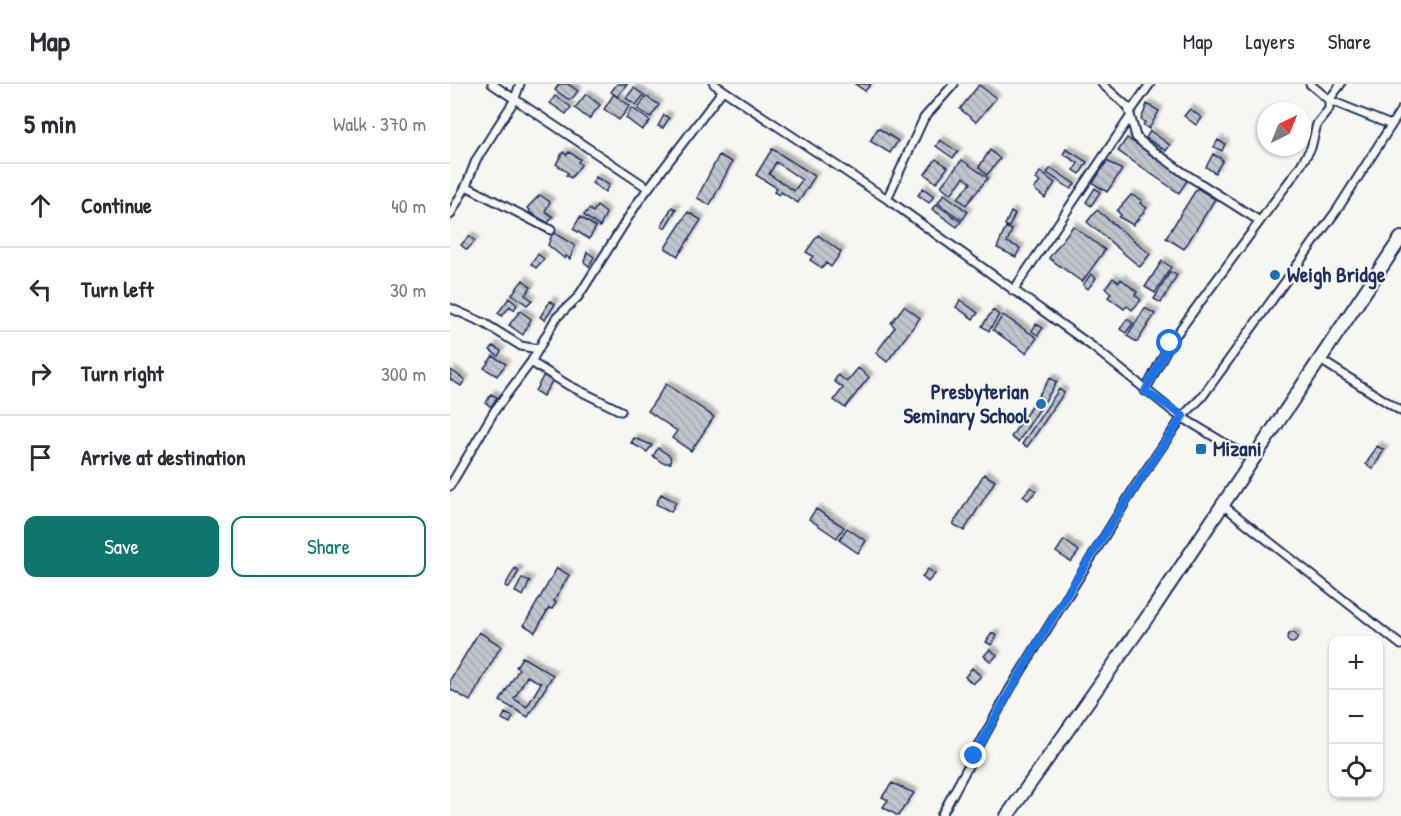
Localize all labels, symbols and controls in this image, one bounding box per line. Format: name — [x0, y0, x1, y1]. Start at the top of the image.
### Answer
text: Map — [30, 22, 70, 60]
text: Map — [1183, 27, 1212, 56]
text: Layers — [1245, 27, 1295, 56]
text: Share — [1328, 27, 1371, 56]
north arrow — [1257, 102, 1311, 156]
text: 5 min — [24, 106, 76, 141]
text: Walk · 370 m — [333, 110, 426, 137]
icon: ahead — [24, 189, 57, 222]
text: Continue — [81, 190, 152, 220]
text: 40 m — [391, 192, 426, 219]
place label: Weigh Bridge — [1287, 260, 1386, 290]
marker: Weigh Bridge — [1268, 268, 1282, 282]
icon: left — [24, 273, 57, 306]
text: Turn left — [81, 274, 154, 304]
text: 30 m — [390, 276, 426, 303]
route start — [1156, 329, 1182, 355]
icon: right — [24, 357, 57, 390]
text: Turn right — [81, 358, 164, 388]
text: 300 m — [381, 360, 426, 387]
place label: Presbyterian Seminary School — [903, 377, 1029, 431]
marker: Presbyterian Seminary School — [1034, 397, 1048, 411]
place label: Mizani — [1213, 434, 1262, 463]
icon: arrive — [24, 441, 57, 474]
text: Arrive at destination — [81, 442, 246, 472]
marker: Mizani — [1194, 442, 1208, 456]
button: Save — [24, 516, 219, 577]
button: Share — [231, 516, 426, 577]
map controls — [1329, 636, 1383, 798]
button: + — [1329, 636, 1383, 690]
button: − — [1329, 690, 1383, 744]
route end — [960, 742, 986, 768]
button: locate — [1329, 744, 1383, 798]

